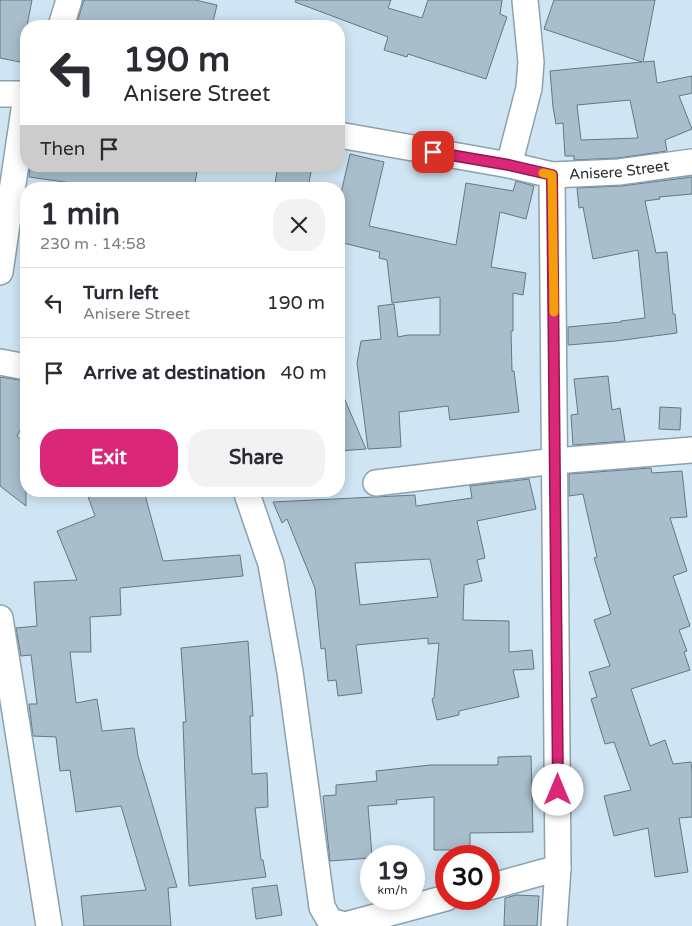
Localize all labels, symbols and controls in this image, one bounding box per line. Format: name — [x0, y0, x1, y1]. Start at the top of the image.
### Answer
text: 190 m — [123, 39, 230, 81]
icon: left — [40, 40, 105, 105]
text: Anisere Street — [123, 81, 270, 107]
pin — [412, 131, 454, 173]
icon: arrive — [95, 135, 123, 163]
text: Then — [40, 138, 85, 160]
icon: arrive — [419, 138, 447, 166]
street label: Anisere Street — [569, 156, 670, 183]
text: 1 min — [40, 196, 120, 233]
button: close — [273, 199, 325, 251]
text: 230 m · 14:58 — [40, 234, 146, 254]
text: Turn left — [83, 282, 159, 304]
icon: left — [40, 289, 68, 317]
text: 190 m — [267, 292, 325, 314]
text: Anisere Street — [83, 304, 190, 324]
icon: arrive — [40, 359, 68, 387]
text: Arrive at destination — [83, 362, 266, 384]
text: 40 m — [281, 362, 327, 384]
button: Exit — [40, 429, 178, 487]
button: Share — [188, 429, 325, 487]
position arrow — [531, 763, 583, 815]
speed limit sign: 30 — [435, 845, 500, 910]
text: 19 — [377, 856, 408, 886]
text: km/h — [377, 883, 408, 897]

